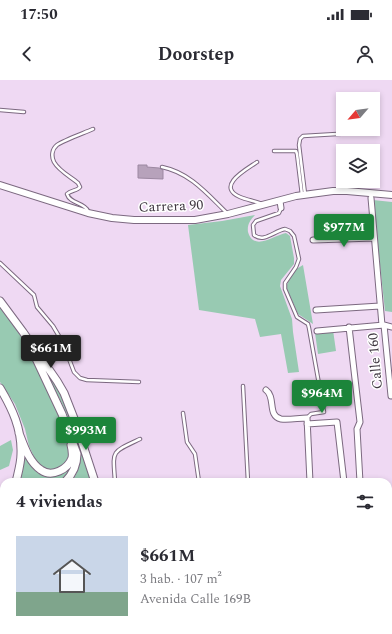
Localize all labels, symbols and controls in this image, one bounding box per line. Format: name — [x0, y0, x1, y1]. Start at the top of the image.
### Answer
text: 17:50 — [20, 3, 58, 26]
text: Doorstep — [158, 41, 234, 68]
icon: back — [16, 43, 38, 65]
icon: person — [354, 43, 376, 65]
north arrow — [336, 92, 380, 136]
map controls — [336, 92, 380, 188]
button: layers — [336, 144, 380, 188]
street label: Carrera 90 — [138, 194, 204, 218]
pin: $977M — [316, 214, 372, 248]
text: $977M — [323, 217, 365, 237]
street label: Calle 160 — [362, 332, 388, 390]
pin: $661M — [23, 335, 79, 369]
text: $661M — [30, 338, 72, 358]
pin: $964M — [294, 380, 350, 414]
text: $964M — [301, 383, 343, 403]
pin: $993M — [58, 417, 114, 451]
text: $993M — [65, 420, 107, 440]
text: 4 viviendas — [16, 489, 103, 515]
icon: filters — [354, 491, 376, 513]
text: $661M — [140, 543, 195, 569]
icon: home — [48, 552, 96, 600]
text: 3 hab. · 107 m² — [140, 569, 222, 589]
text: Avenida Calle 169B — [140, 589, 251, 609]

